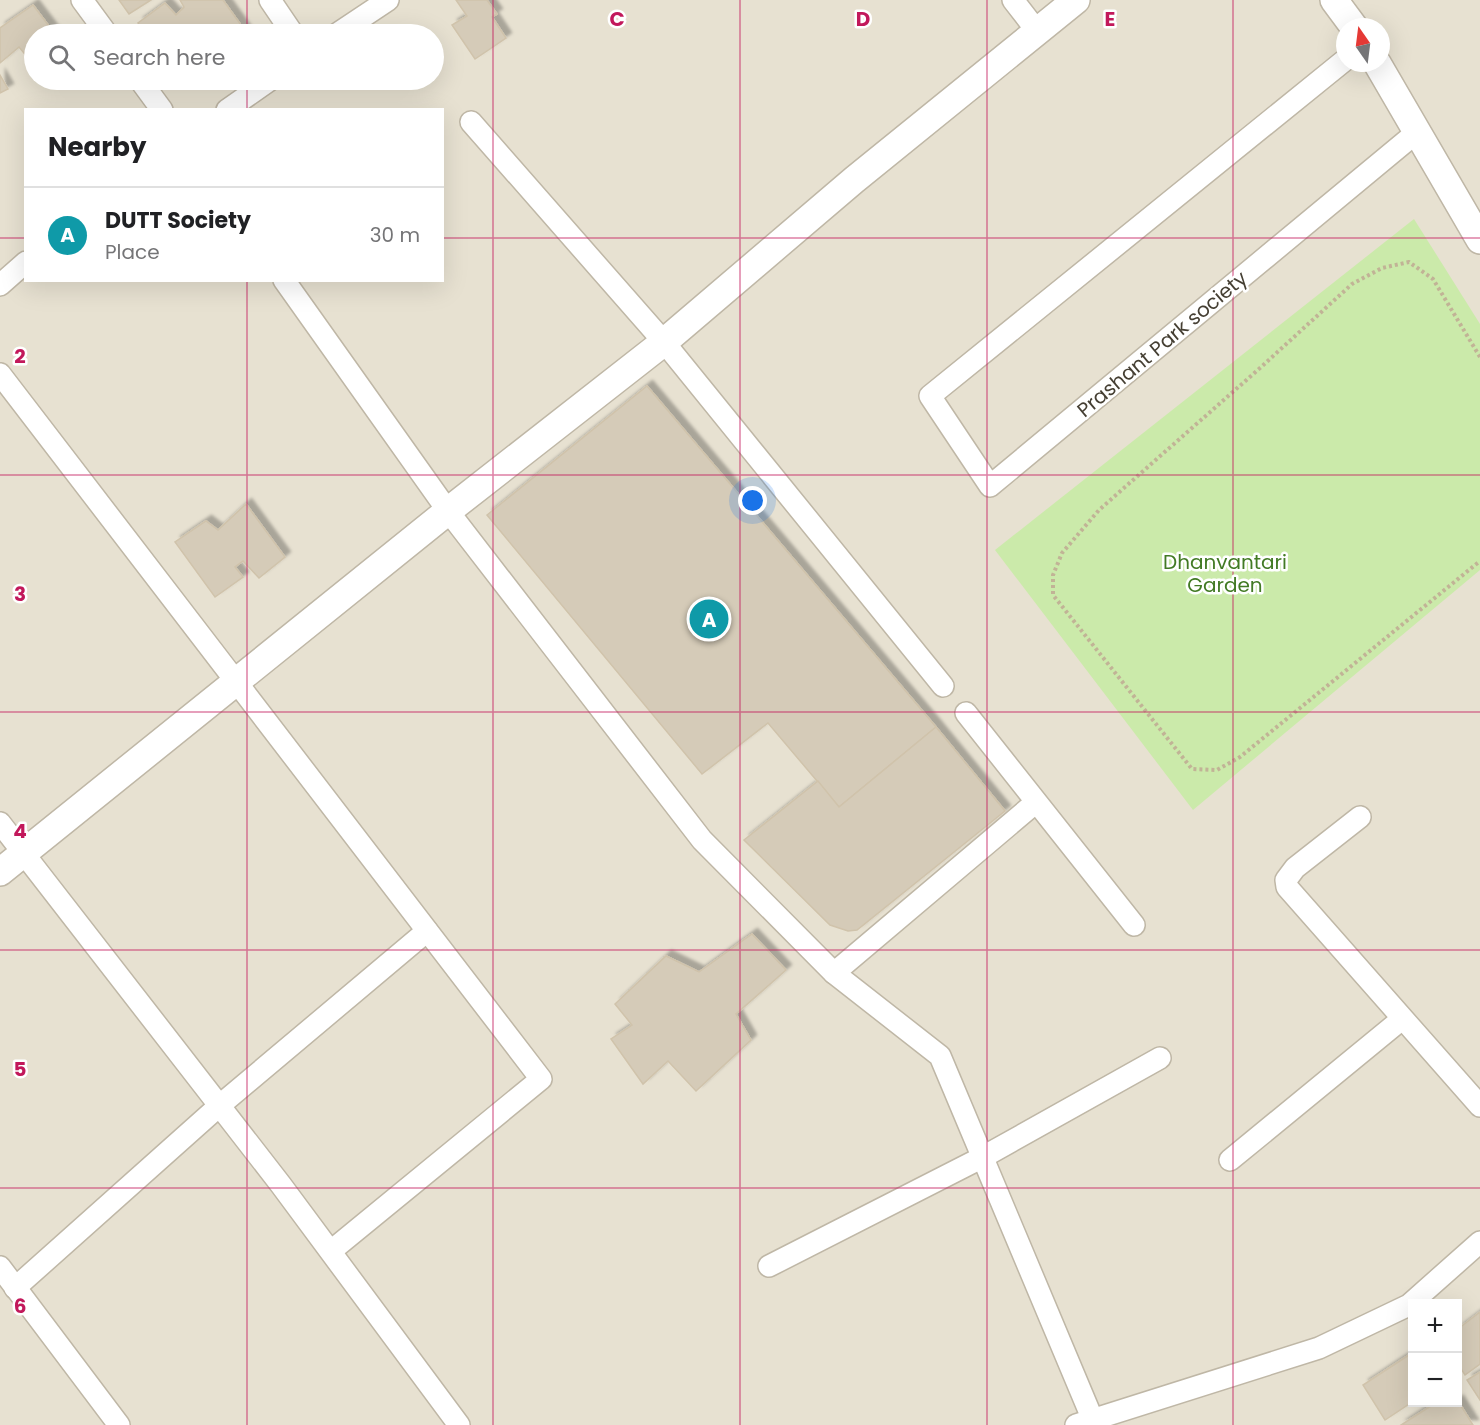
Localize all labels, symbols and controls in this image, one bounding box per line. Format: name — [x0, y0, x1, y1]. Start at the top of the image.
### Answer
text: C — [609, 5, 625, 33]
text: D — [856, 5, 870, 33]
text: E — [1105, 5, 1115, 33]
north arrow — [1336, 18, 1390, 72]
search box — [24, 24, 444, 90]
icon: search — [45, 41, 78, 74]
text: Search here — [93, 42, 226, 73]
text: Nearby — [48, 129, 146, 165]
text: DUTT Society — [105, 205, 251, 236]
text: A — [60, 221, 75, 249]
text: 30 m — [370, 221, 420, 249]
text: Place — [105, 238, 160, 266]
street label: Prashant Park society — [1071, 264, 1253, 424]
text: 2 — [14, 342, 26, 370]
your location — [738, 486, 767, 515]
park label: Dhanvantari Garden — [1163, 548, 1287, 599]
text: 3 — [14, 580, 26, 608]
pin: A — [690, 596, 728, 642]
text: 4 — [13, 817, 27, 845]
text: 5 — [14, 1055, 27, 1083]
text: 6 — [14, 1292, 26, 1320]
map controls — [1408, 1299, 1462, 1407]
button: + — [1408, 1299, 1462, 1353]
button: − — [1408, 1353, 1462, 1407]

